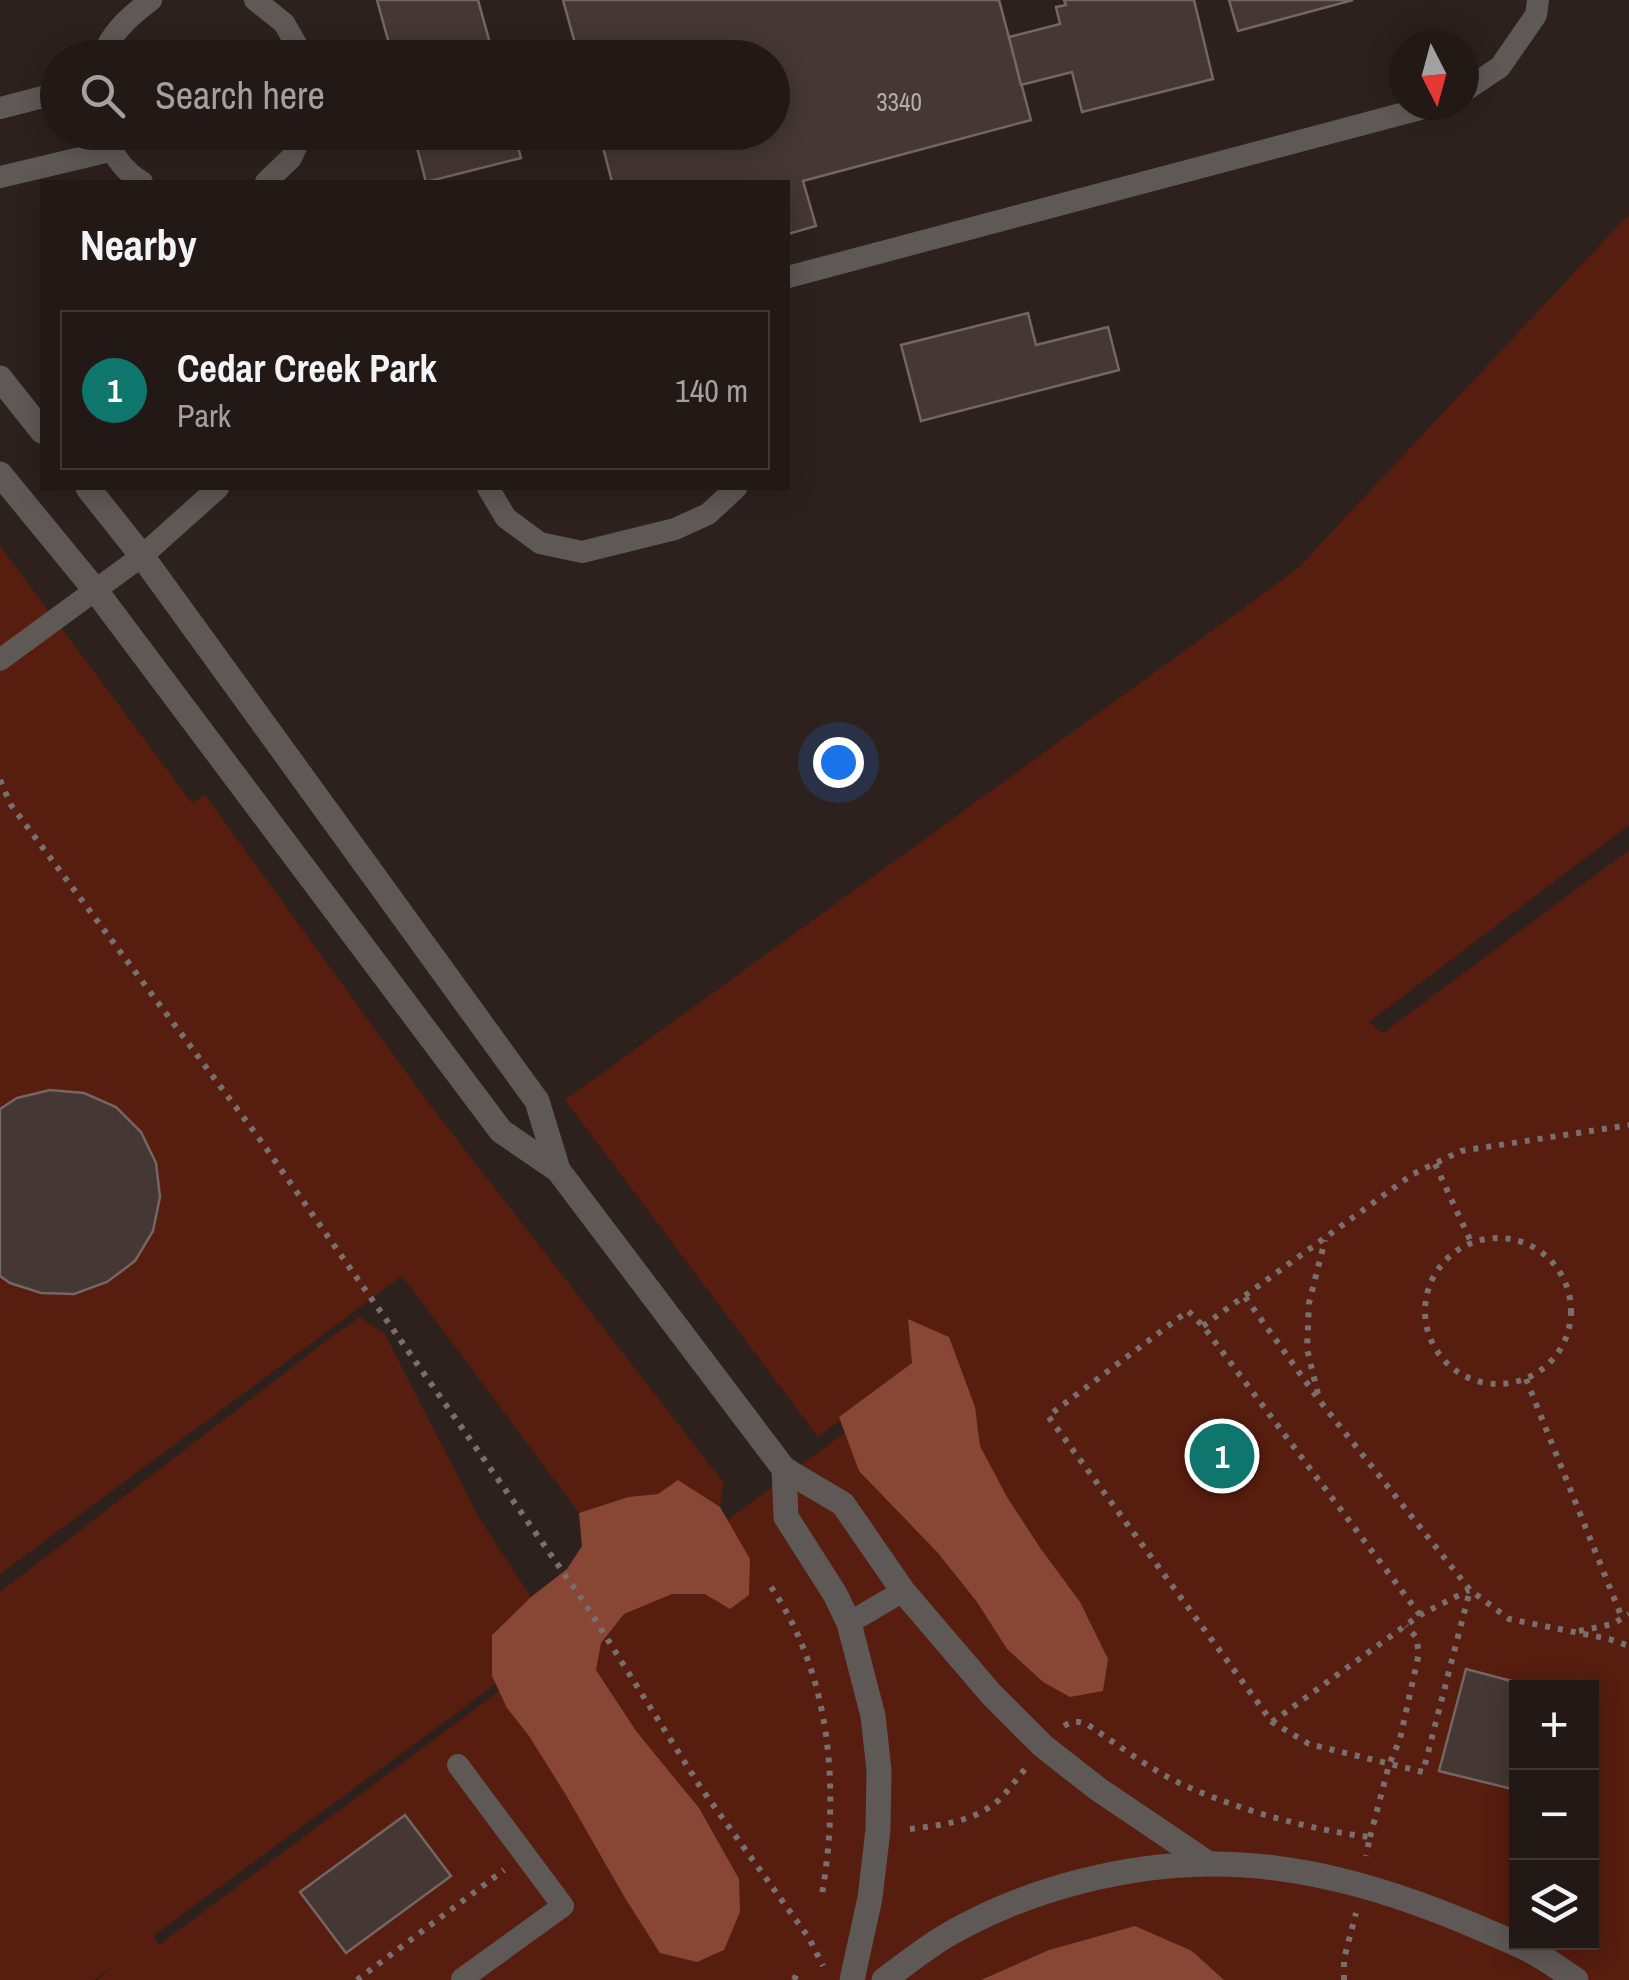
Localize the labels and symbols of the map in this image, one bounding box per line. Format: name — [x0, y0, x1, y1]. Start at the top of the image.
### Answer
north arrow — [1389, 30, 1479, 120]
house number: 3340 — [876, 85, 922, 119]
your location — [813, 737, 864, 788]
pin: 1 — [1190, 1418, 1254, 1494]

